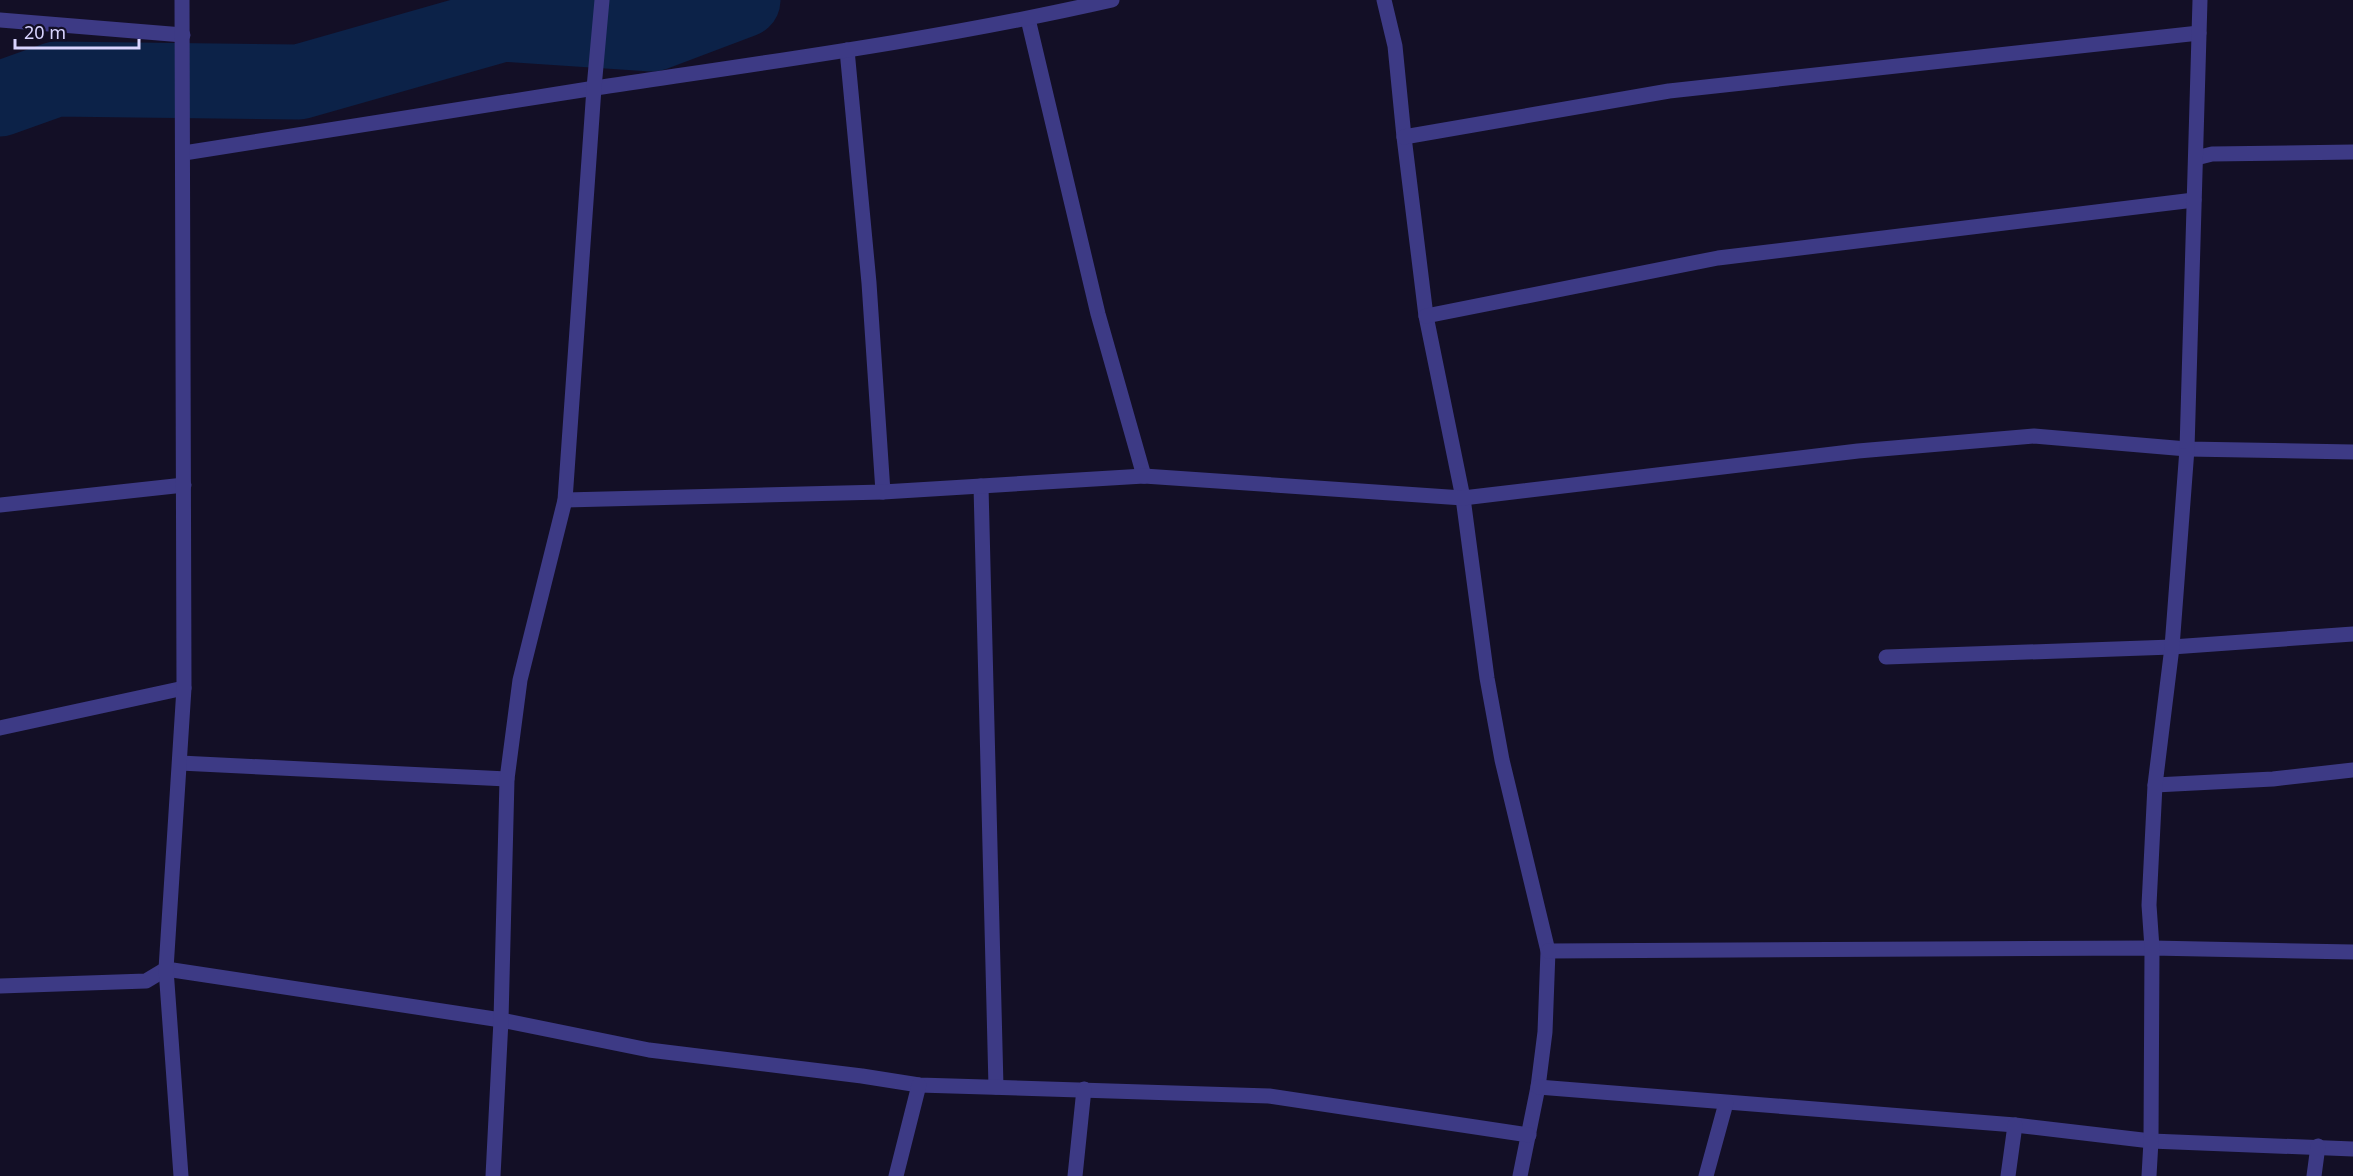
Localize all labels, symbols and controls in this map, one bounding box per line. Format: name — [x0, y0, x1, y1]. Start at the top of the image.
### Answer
scale bar — [15, 12, 140, 50]
text: 20 m — [24, 20, 66, 44]

